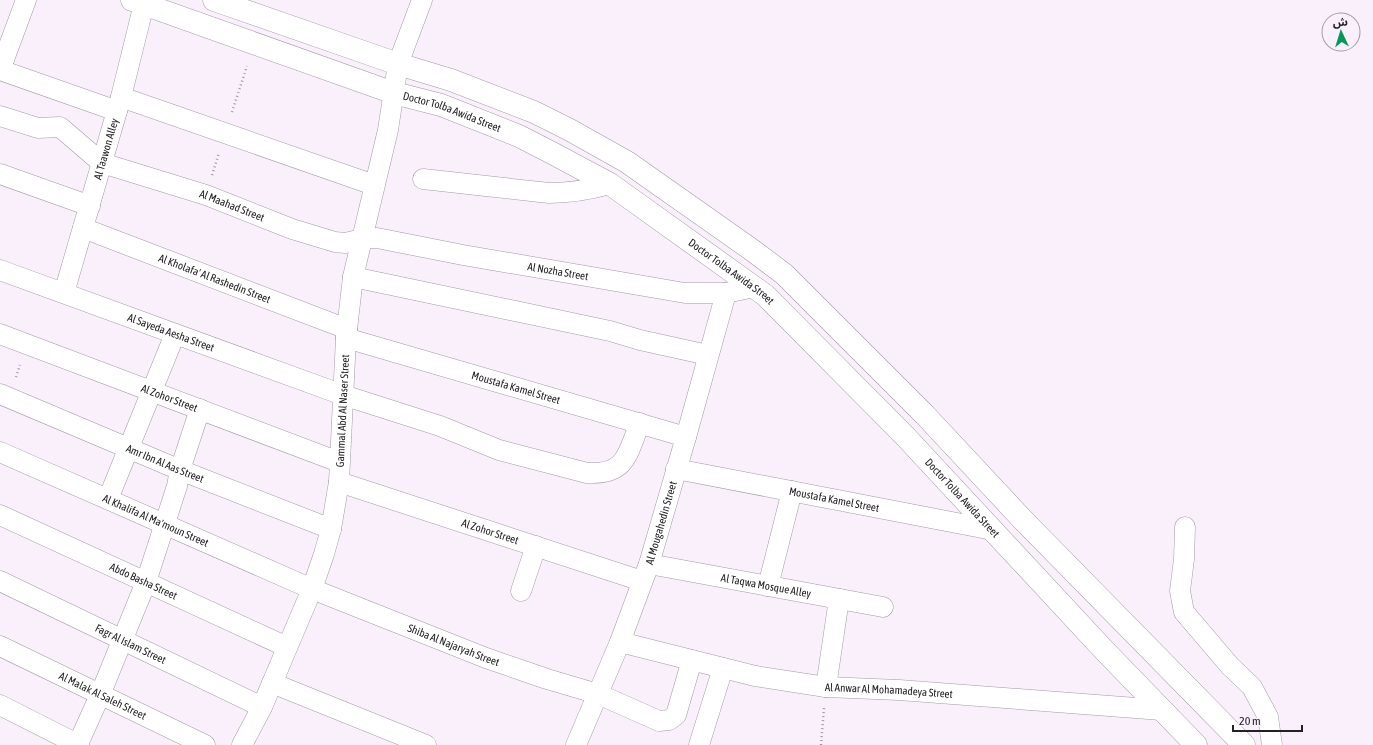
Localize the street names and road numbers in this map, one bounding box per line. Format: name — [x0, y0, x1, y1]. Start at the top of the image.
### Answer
street label: Doctor Tolba Awida Street — [402, 90, 503, 134]
street label: Al Taawon Alley — [91, 117, 121, 181]
street label: Al Maahad Street — [198, 187, 266, 224]
street label: Doctor Tolba Awida Street — [686, 236, 777, 307]
street label: Al Kholafa' Al Rashedin Street — [157, 252, 272, 305]
street label: Al Nozha Street — [527, 260, 589, 282]
street label: Al Sayeda Aesha Street — [126, 311, 216, 354]
street label: Gammal Abd Al Naser Street — [334, 354, 351, 468]
street label: Moustafa Kamel Street — [470, 369, 562, 406]
street label: Al Zohor Street — [139, 382, 199, 414]
street label: Amr Ibn Al Aas Street — [124, 442, 206, 485]
street label: Doctor Tolba Awida Street — [923, 456, 1002, 540]
street label: Al Mougahedin Street — [643, 480, 679, 566]
street label: Moustafa Kamel Street — [788, 485, 880, 514]
street label: Al Khalifa Al Ma'moun Street — [101, 492, 210, 549]
street label: Al Zohor Street — [460, 516, 520, 546]
street label: Abdo Basha Street — [108, 560, 179, 602]
street label: Al Taqwa Mosque Alley — [720, 571, 813, 600]
street label: Fagr Al Islam Street — [93, 622, 168, 666]
street label: Shiba Al Najaryah Street — [406, 622, 501, 668]
street label: Al Malak Al Saleh Street — [57, 669, 148, 722]
street label: Al Anwar Al Mohamadeya Street — [825, 681, 953, 700]

